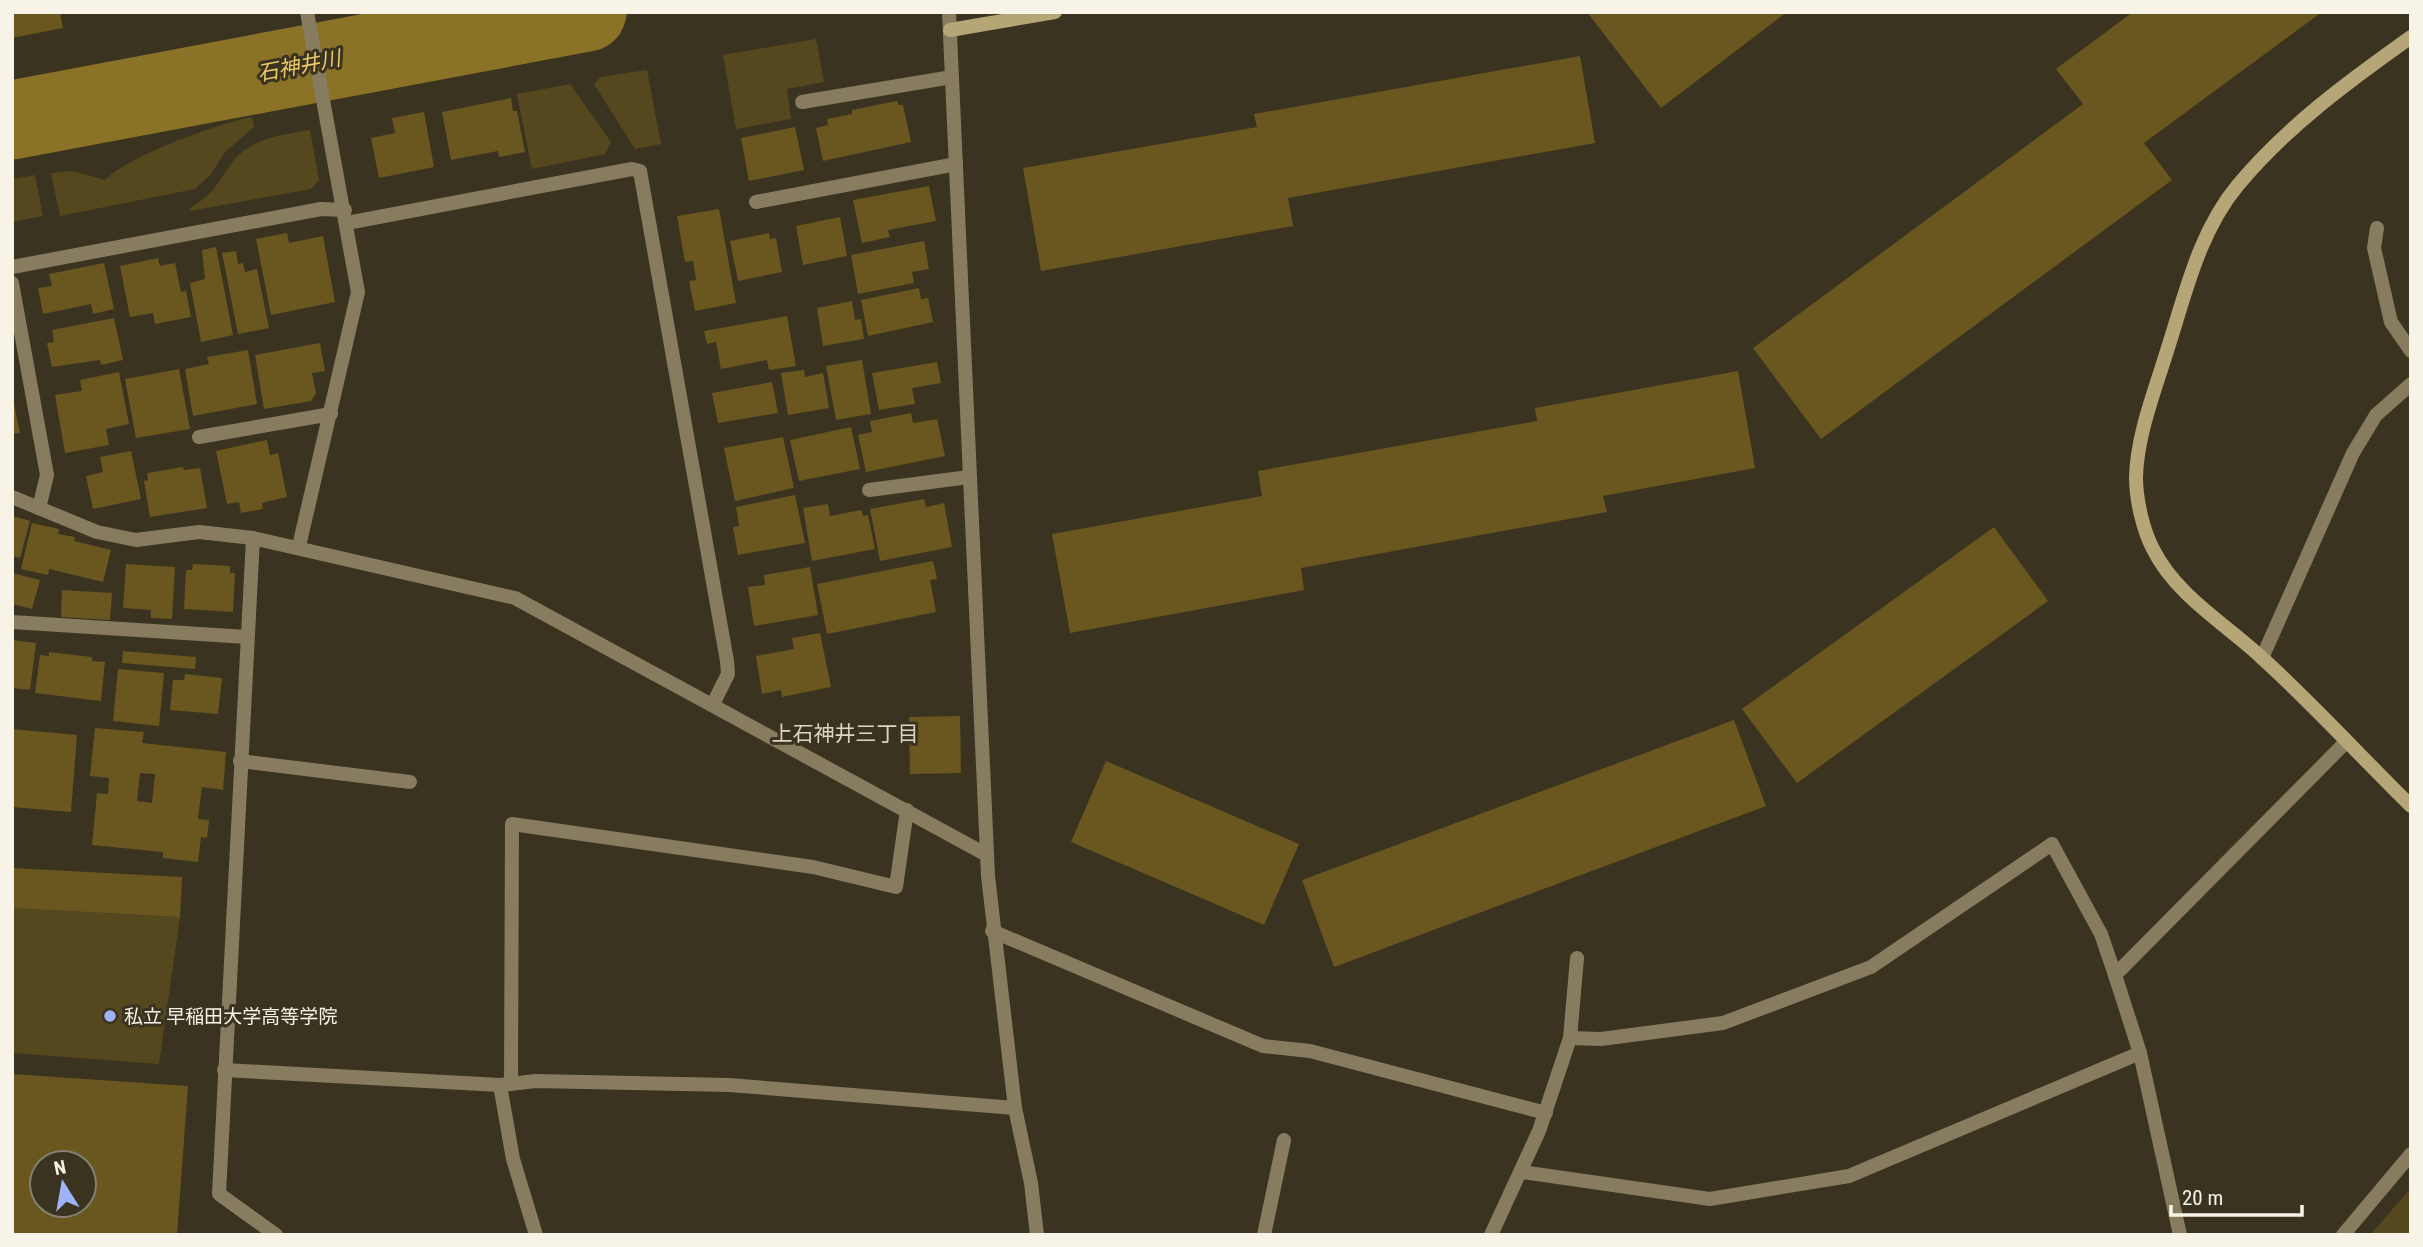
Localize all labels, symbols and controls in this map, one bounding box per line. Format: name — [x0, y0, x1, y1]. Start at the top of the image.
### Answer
water label: 石神井川 — [255, 46, 344, 86]
district label: 上石神井三丁目 — [772, 722, 919, 746]
place label: 私立 早稲田大学高等学院 — [124, 1005, 337, 1028]
marker: 私立 早稲田大学高等学院 — [102, 1008, 118, 1024]
north arrow — [28, 1149, 98, 1219]
text: N — [52, 1155, 68, 1180]
scale bar — [2171, 1174, 2302, 1218]
text: 20 m — [2182, 1186, 2223, 1210]

